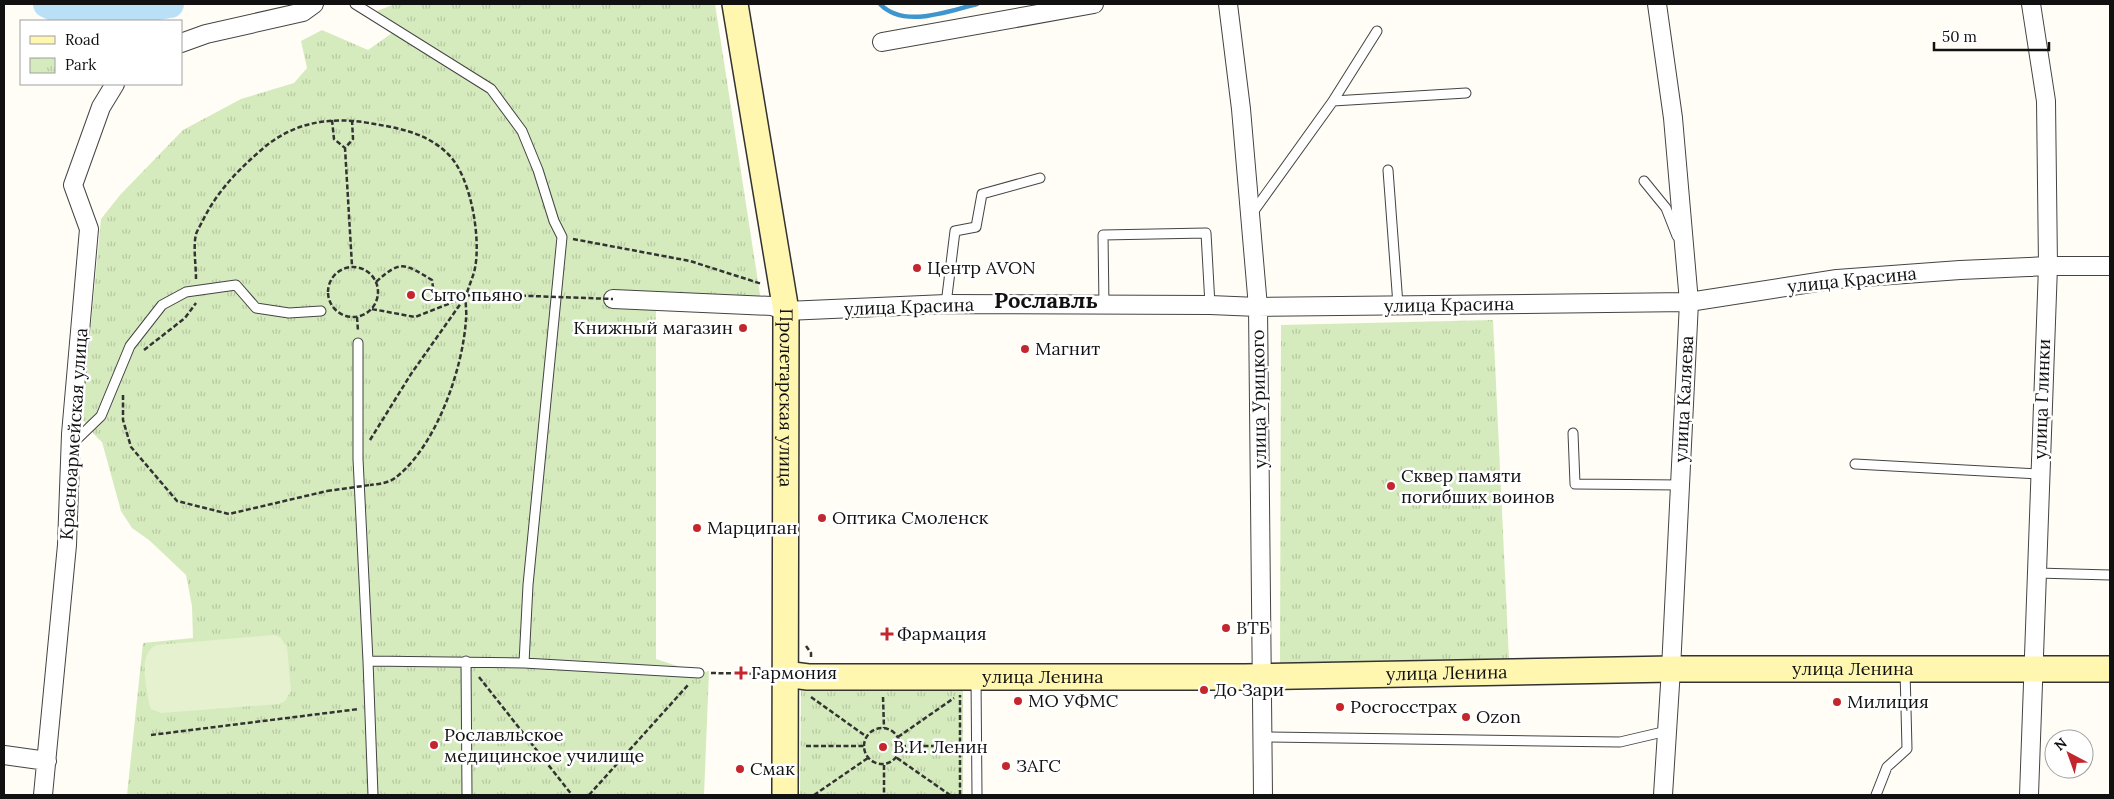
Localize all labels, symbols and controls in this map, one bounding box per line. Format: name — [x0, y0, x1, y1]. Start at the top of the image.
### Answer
legend — [20, 20, 182, 85]
scale bar — [1934, 20, 2049, 52]
text: 50 m — [1942, 27, 1977, 46]
text: Road — [65, 30, 100, 49]
text: Park — [65, 55, 96, 74]
place label: Центр AVON — [927, 256, 1036, 279]
street label: улица Красина — [1786, 261, 1918, 298]
marker: Центр AVON — [911, 262, 923, 274]
place label: Сыто пьяно — [421, 283, 523, 306]
district label: Рославль — [994, 286, 1098, 314]
marker: Сыто пьяно — [405, 289, 417, 301]
street label: улица Красина — [1384, 292, 1514, 317]
street label: улица Красина — [844, 293, 974, 320]
street label: Пролетарская улица — [775, 308, 798, 487]
place label: Книжный магазин — [573, 316, 733, 339]
marker: Книжный магазин — [737, 322, 749, 334]
street label: Красноармейская улица — [55, 327, 92, 541]
street label: улица Урицкого — [1246, 329, 1271, 469]
street label: улица Каляева — [1669, 335, 1698, 463]
place label: Магнит — [1035, 337, 1100, 360]
street label: улица Глинки — [2028, 338, 2055, 460]
marker: Магнит — [1019, 343, 1031, 355]
place label: Сквер памяти погибших воинов — [1401, 464, 1554, 508]
marker: Сквер памяти погибших воинов — [1385, 480, 1397, 492]
place label: Оптика Смоленск — [832, 506, 989, 529]
marker: Оптика Смоленск — [816, 512, 828, 524]
place label: Марципан — [707, 516, 797, 539]
marker: Марципан — [691, 522, 703, 534]
place label: ВТБ — [1236, 616, 1270, 639]
place label: Фармация — [897, 622, 986, 645]
marker: ВТБ — [1220, 622, 1232, 634]
marker: Фармация — [881, 628, 893, 640]
street label: улица Ленина — [1792, 657, 1913, 680]
street label: улица Ленина — [1386, 660, 1508, 685]
place label: Гармония — [751, 661, 837, 684]
street label: улица Ленина — [982, 665, 1104, 688]
marker: Гармония — [735, 667, 747, 679]
place label: До Зари — [1214, 678, 1284, 701]
marker: До Зари — [1198, 684, 1210, 696]
place label: МО УФМС — [1028, 689, 1119, 712]
place label: Милиция — [1847, 690, 1929, 713]
marker: МО УФМС — [1012, 695, 1024, 707]
place label: Росгосстрах — [1350, 695, 1457, 718]
marker: Милиция — [1831, 696, 1843, 708]
marker: Росгосстрах — [1334, 701, 1346, 713]
place label: Ozon — [1476, 705, 1521, 728]
marker: Ozon — [1460, 711, 1472, 723]
place label: Рославльское медицинское училище — [444, 723, 644, 767]
north arrow — [2044, 729, 2094, 779]
text: N — [2050, 734, 2071, 755]
place label: В.И. Ленин — [893, 735, 988, 758]
marker: Рославльское медицинское училище — [428, 739, 440, 751]
marker: В.И. Ленин — [877, 741, 889, 753]
place label: ЗАГС — [1016, 754, 1061, 777]
place label: Смак — [750, 757, 795, 780]
marker: ЗАГС — [1000, 760, 1012, 772]
marker: Смак — [734, 763, 746, 775]

